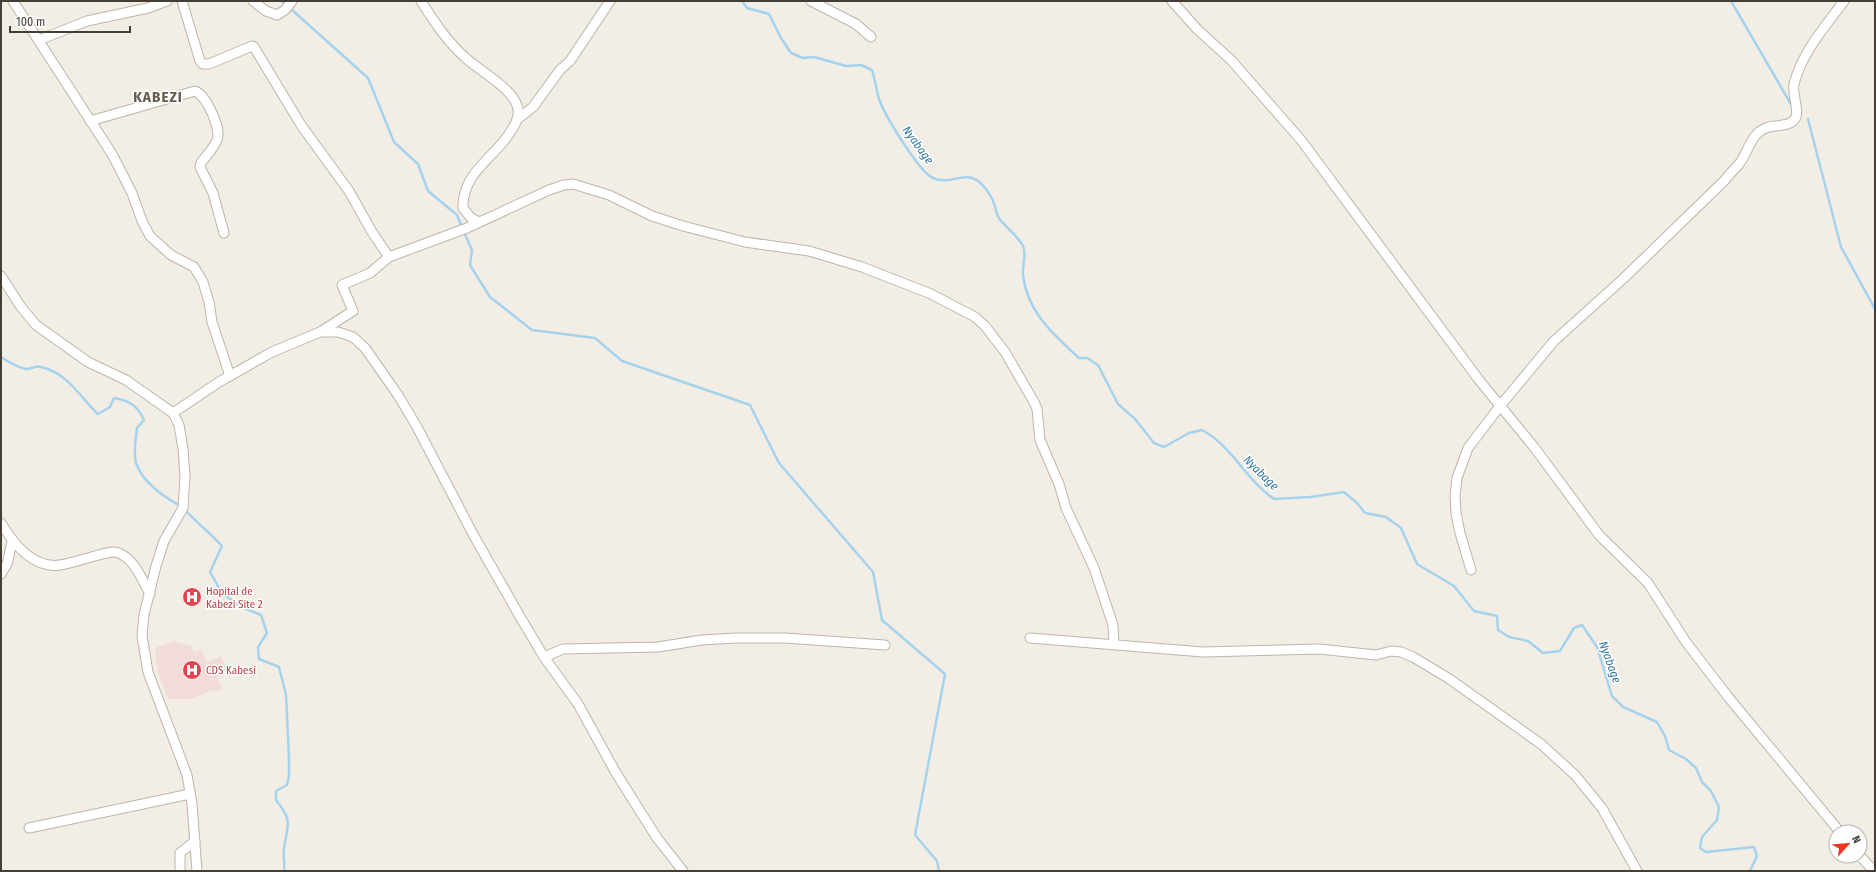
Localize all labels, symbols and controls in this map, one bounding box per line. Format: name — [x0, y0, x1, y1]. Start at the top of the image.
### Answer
scale bar — [10, 8, 130, 34]
text: 100 m — [16, 15, 45, 29]
district label: KABEZI — [133, 88, 183, 106]
water label: Nyabage — [900, 123, 937, 167]
water label: Nyabage — [1241, 453, 1282, 493]
place label: Hopital de Kabezi Site 2 — [206, 585, 263, 611]
hospital icon: Hopital de Kabezi Site 2 — [181, 586, 203, 608]
water label: Nyabage — [1596, 639, 1624, 685]
hospital icon: CDS Kabesi — [181, 659, 203, 681]
place label: CDS Kabesi — [206, 664, 256, 677]
north arrow — [1828, 824, 1868, 864]
text: N — [1849, 834, 1864, 846]

